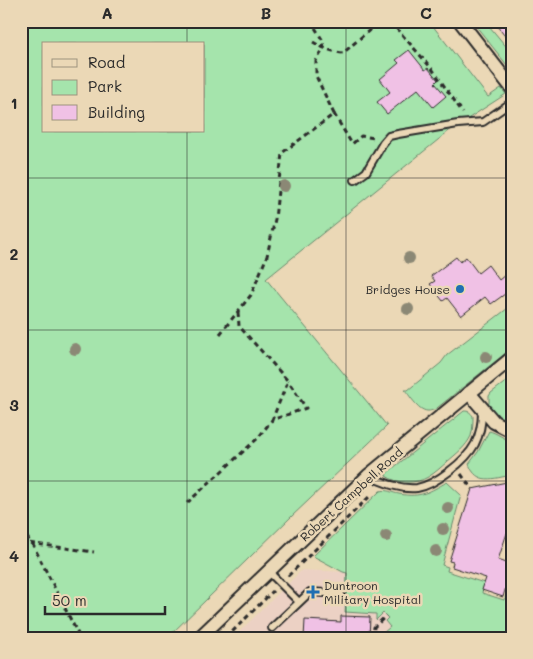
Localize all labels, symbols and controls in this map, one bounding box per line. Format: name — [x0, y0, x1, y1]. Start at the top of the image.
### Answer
text: A — [101, 2, 113, 23]
text: B — [261, 2, 271, 23]
text: C — [420, 2, 432, 23]
legend — [42, 42, 205, 132]
text: Road — [88, 52, 125, 72]
text: Park — [88, 76, 122, 96]
text: 1 — [10, 92, 18, 113]
text: Building — [88, 102, 145, 122]
text: 2 — [10, 243, 19, 264]
place label: Bridges House — [366, 281, 450, 297]
marker: Bridges House — [454, 283, 466, 295]
text: 3 — [9, 394, 19, 415]
street label: Robert Campbell Road — [296, 443, 406, 544]
text: 4 — [9, 545, 19, 566]
place label: Duntroon Military Hospital — [324, 577, 421, 607]
scale bar — [45, 584, 165, 616]
marker: Duntroon Military Hospital — [306, 585, 320, 599]
text: 50 m — [52, 590, 87, 610]

